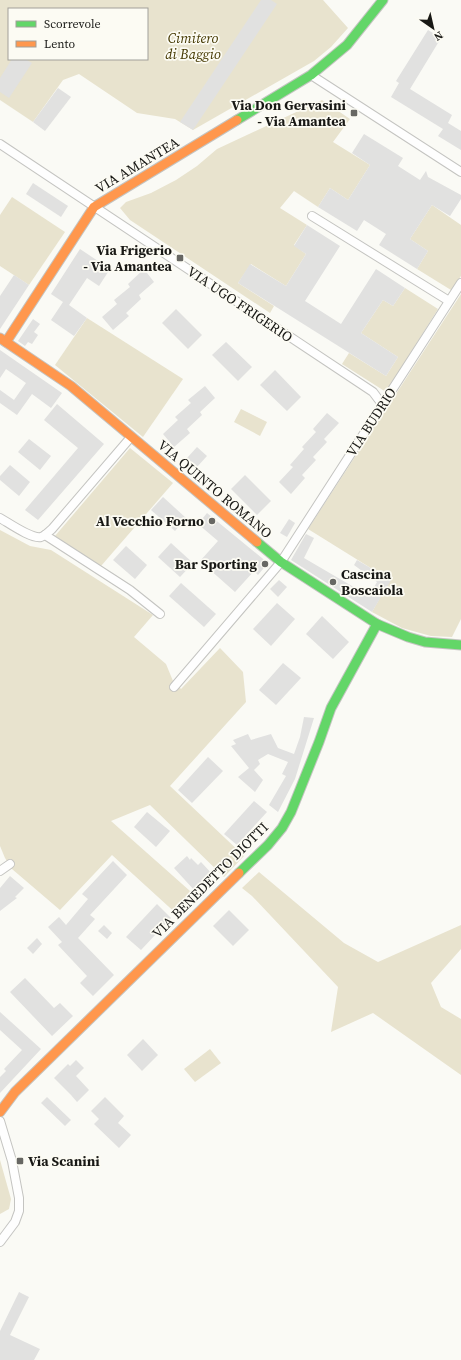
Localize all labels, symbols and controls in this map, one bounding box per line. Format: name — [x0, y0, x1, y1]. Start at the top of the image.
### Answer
legend — [8, 8, 148, 60]
north arrow — [413, 8, 453, 48]
text: Scorrevole — [44, 16, 101, 32]
text: N — [431, 27, 446, 44]
park label: Cimitero di Baggio — [165, 28, 221, 64]
text: Lento — [44, 36, 75, 52]
place label: Via Don Gervasini - Via Amantea — [231, 95, 347, 131]
marker: Via Don Gervasini - Via Amantea — [349, 108, 359, 118]
street label: VIA AMANTEA — [91, 132, 183, 198]
place label: Via Frigerio - Via Amantea — [83, 240, 173, 276]
marker: Via Frigerio - Via Amantea — [175, 253, 185, 263]
street label: VIA UGO FRIGERIO — [183, 261, 297, 347]
street label: VIA BUDRIO — [341, 383, 401, 461]
street label: VIA QUINTO ROMANO — [153, 435, 277, 543]
place label: Al Vecchio Forno — [96, 511, 204, 531]
marker: Al Vecchio Forno — [207, 516, 217, 526]
place label: Bar Sporting — [175, 554, 257, 574]
marker: Bar Sporting — [260, 559, 270, 569]
place label: Cascina Boscaiola — [341, 564, 404, 600]
marker: Cascina Boscaiola — [328, 577, 338, 587]
street label: VIA BENEDETTO DIOTTI — [147, 817, 273, 943]
place label: Via Scanini — [28, 1151, 100, 1171]
marker: Via Scanini — [15, 1156, 25, 1166]

